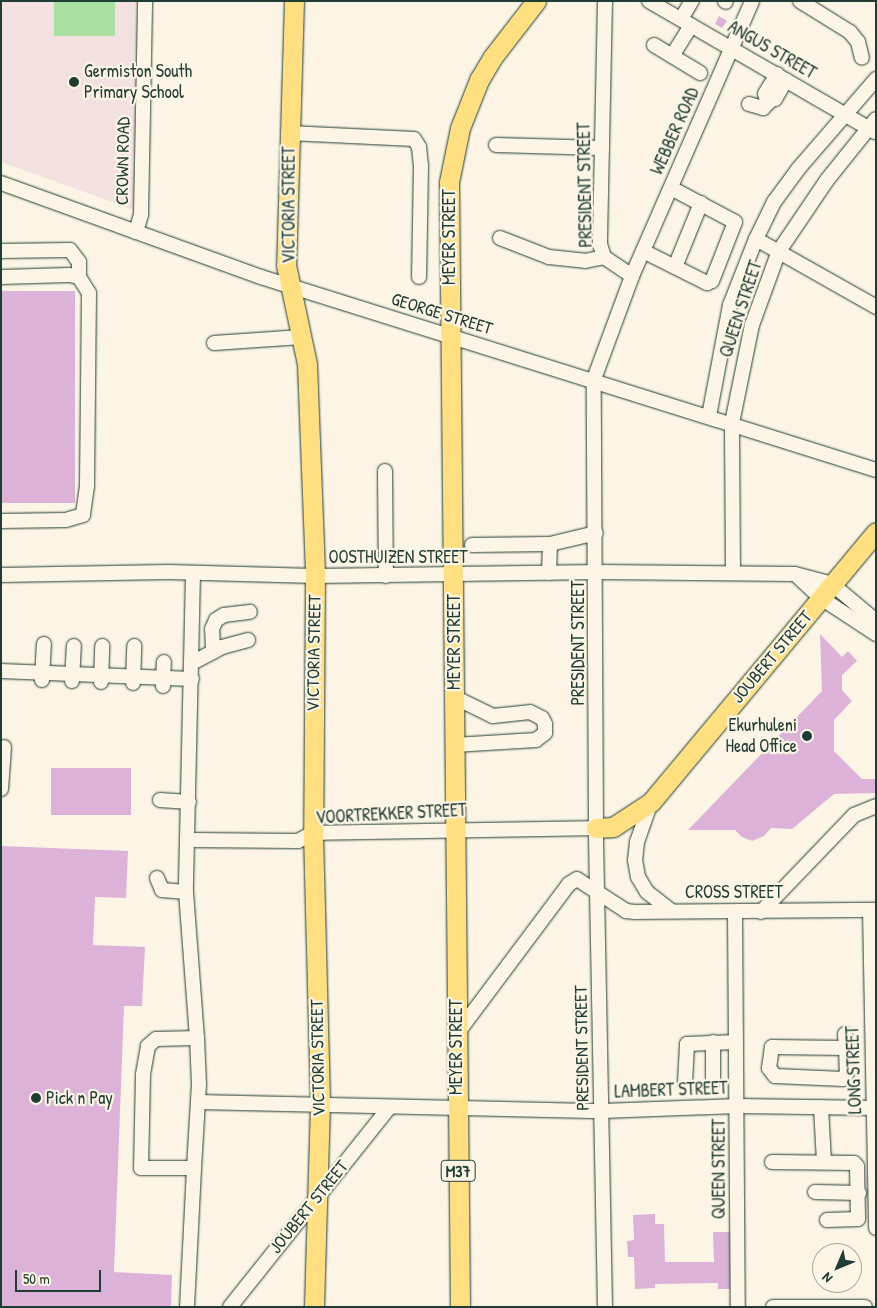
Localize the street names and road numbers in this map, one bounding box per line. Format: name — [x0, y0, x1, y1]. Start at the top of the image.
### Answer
street label: ANGUS STREET — [724, 16, 820, 84]
street label: WEBBER ROAD — [646, 84, 704, 178]
street label: CROWN ROAD — [111, 117, 135, 205]
street label: PRESIDENT STREET — [573, 122, 597, 248]
street label: VICTORIA STREET — [278, 146, 300, 264]
street label: MEYER STREET — [438, 189, 460, 285]
street label: QUEEN STREET — [715, 258, 767, 360]
street label: GEORGE STREET — [389, 288, 495, 340]
street label: OOSTHUIZEN STREET — [328, 546, 468, 568]
street label: PRESIDENT STREET — [567, 580, 589, 706]
street label: VICTORIA STREET — [302, 594, 326, 712]
street label: MEYER STREET — [443, 594, 465, 690]
street label: JOUBERT STREET — [727, 607, 817, 707]
street label: VOORTREKKER STREET — [315, 799, 467, 829]
street label: CROSS STREET — [685, 881, 783, 903]
street label: PRESIDENT STREET — [570, 985, 594, 1111]
street label: VICTORIA STREET — [306, 999, 330, 1117]
street label: MEYER STREET — [445, 999, 467, 1095]
street label: LONG STREET — [842, 1026, 866, 1114]
street label: LAMBERT STREET — [614, 1077, 728, 1103]
street label: QUEEN STREET — [708, 1119, 730, 1219]
street label: JOUBERT STREET — [265, 1156, 353, 1258]
road number: M37 — [440, 1158, 476, 1184]

